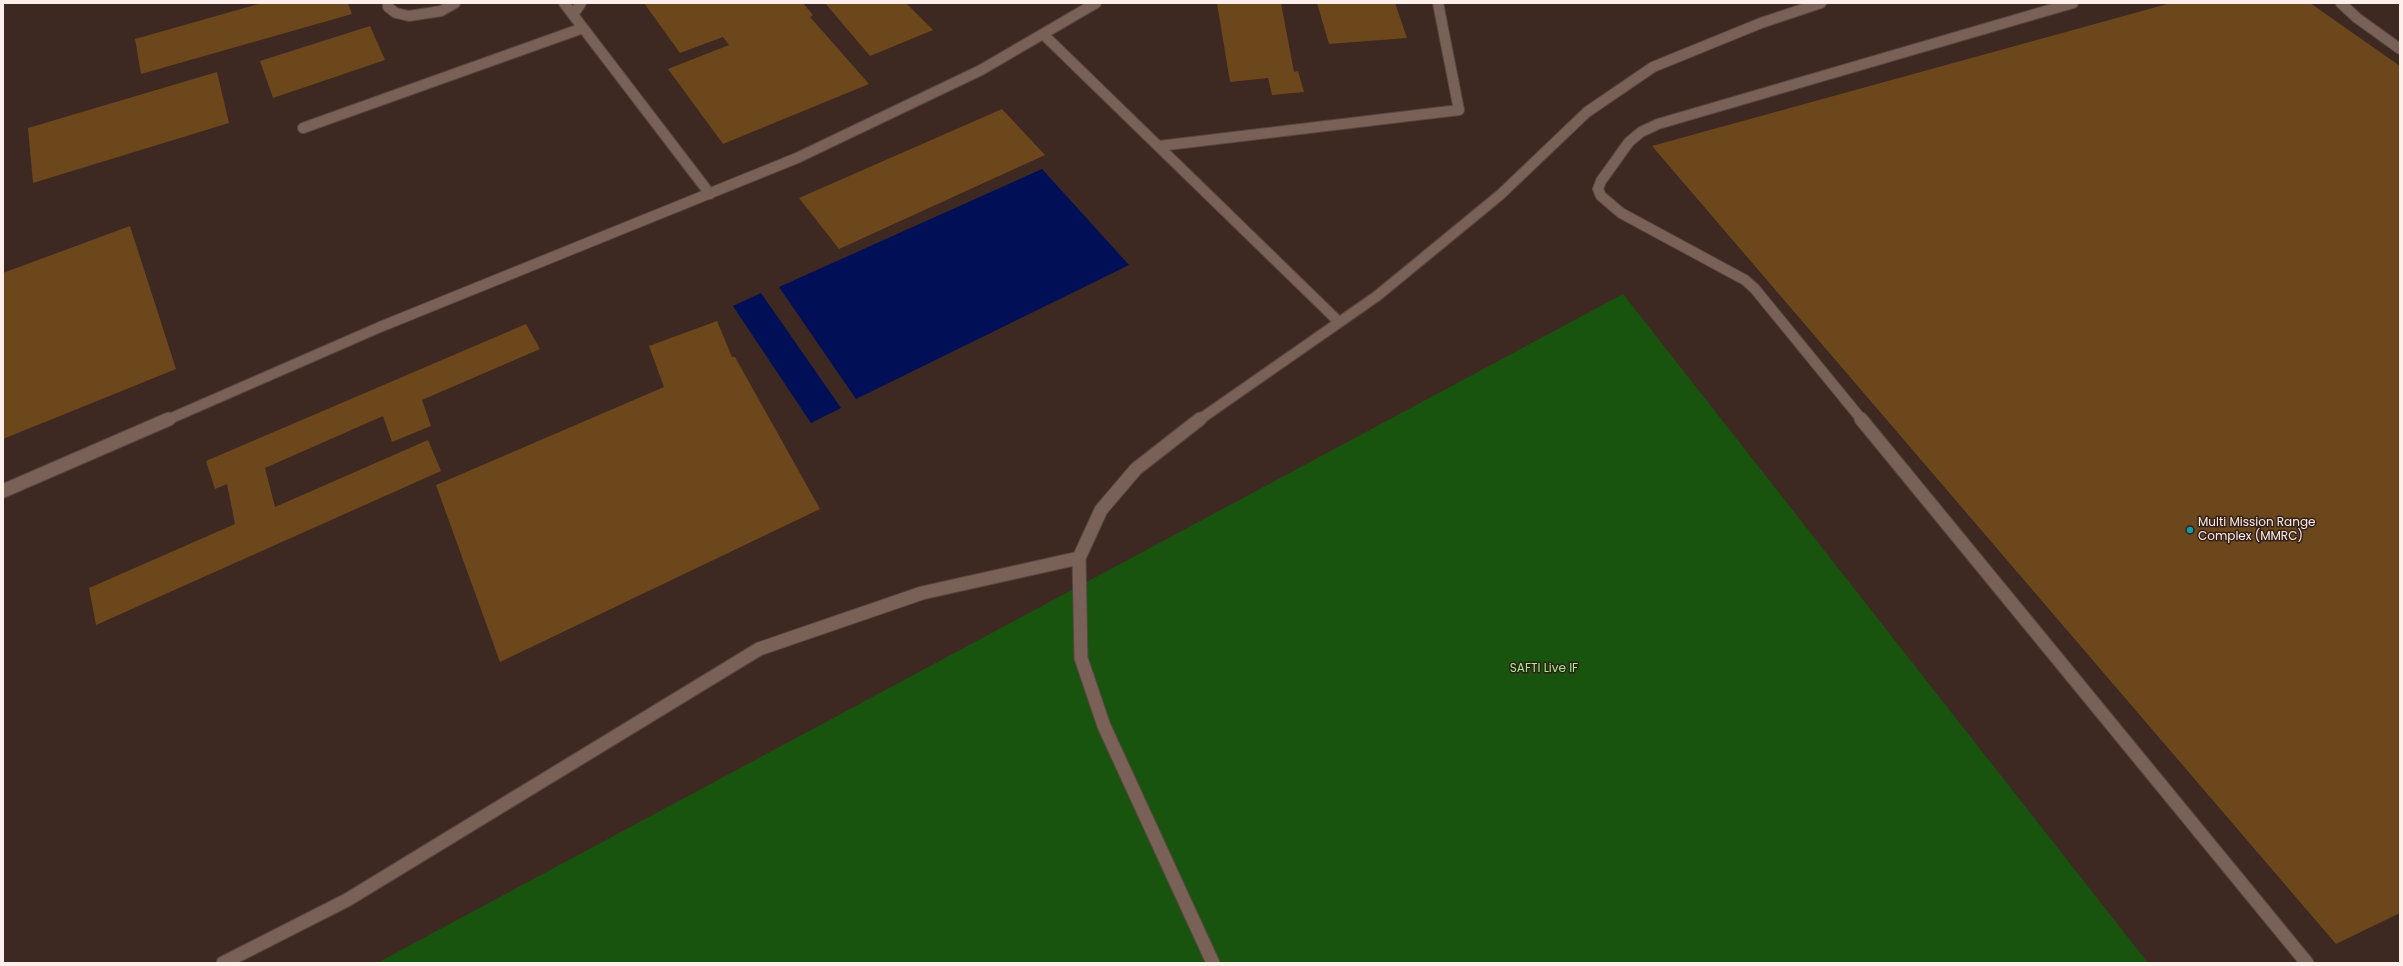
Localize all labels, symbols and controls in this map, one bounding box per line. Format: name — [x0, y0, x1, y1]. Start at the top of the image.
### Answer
place label: Multi Mission Range Complex (MMRC) — [2198, 516, 2315, 544]
marker: Multi Mission Range Complex (MMRC) — [2185, 525, 2195, 535]
park label: SAFTI Live IF — [1510, 662, 1578, 676]

